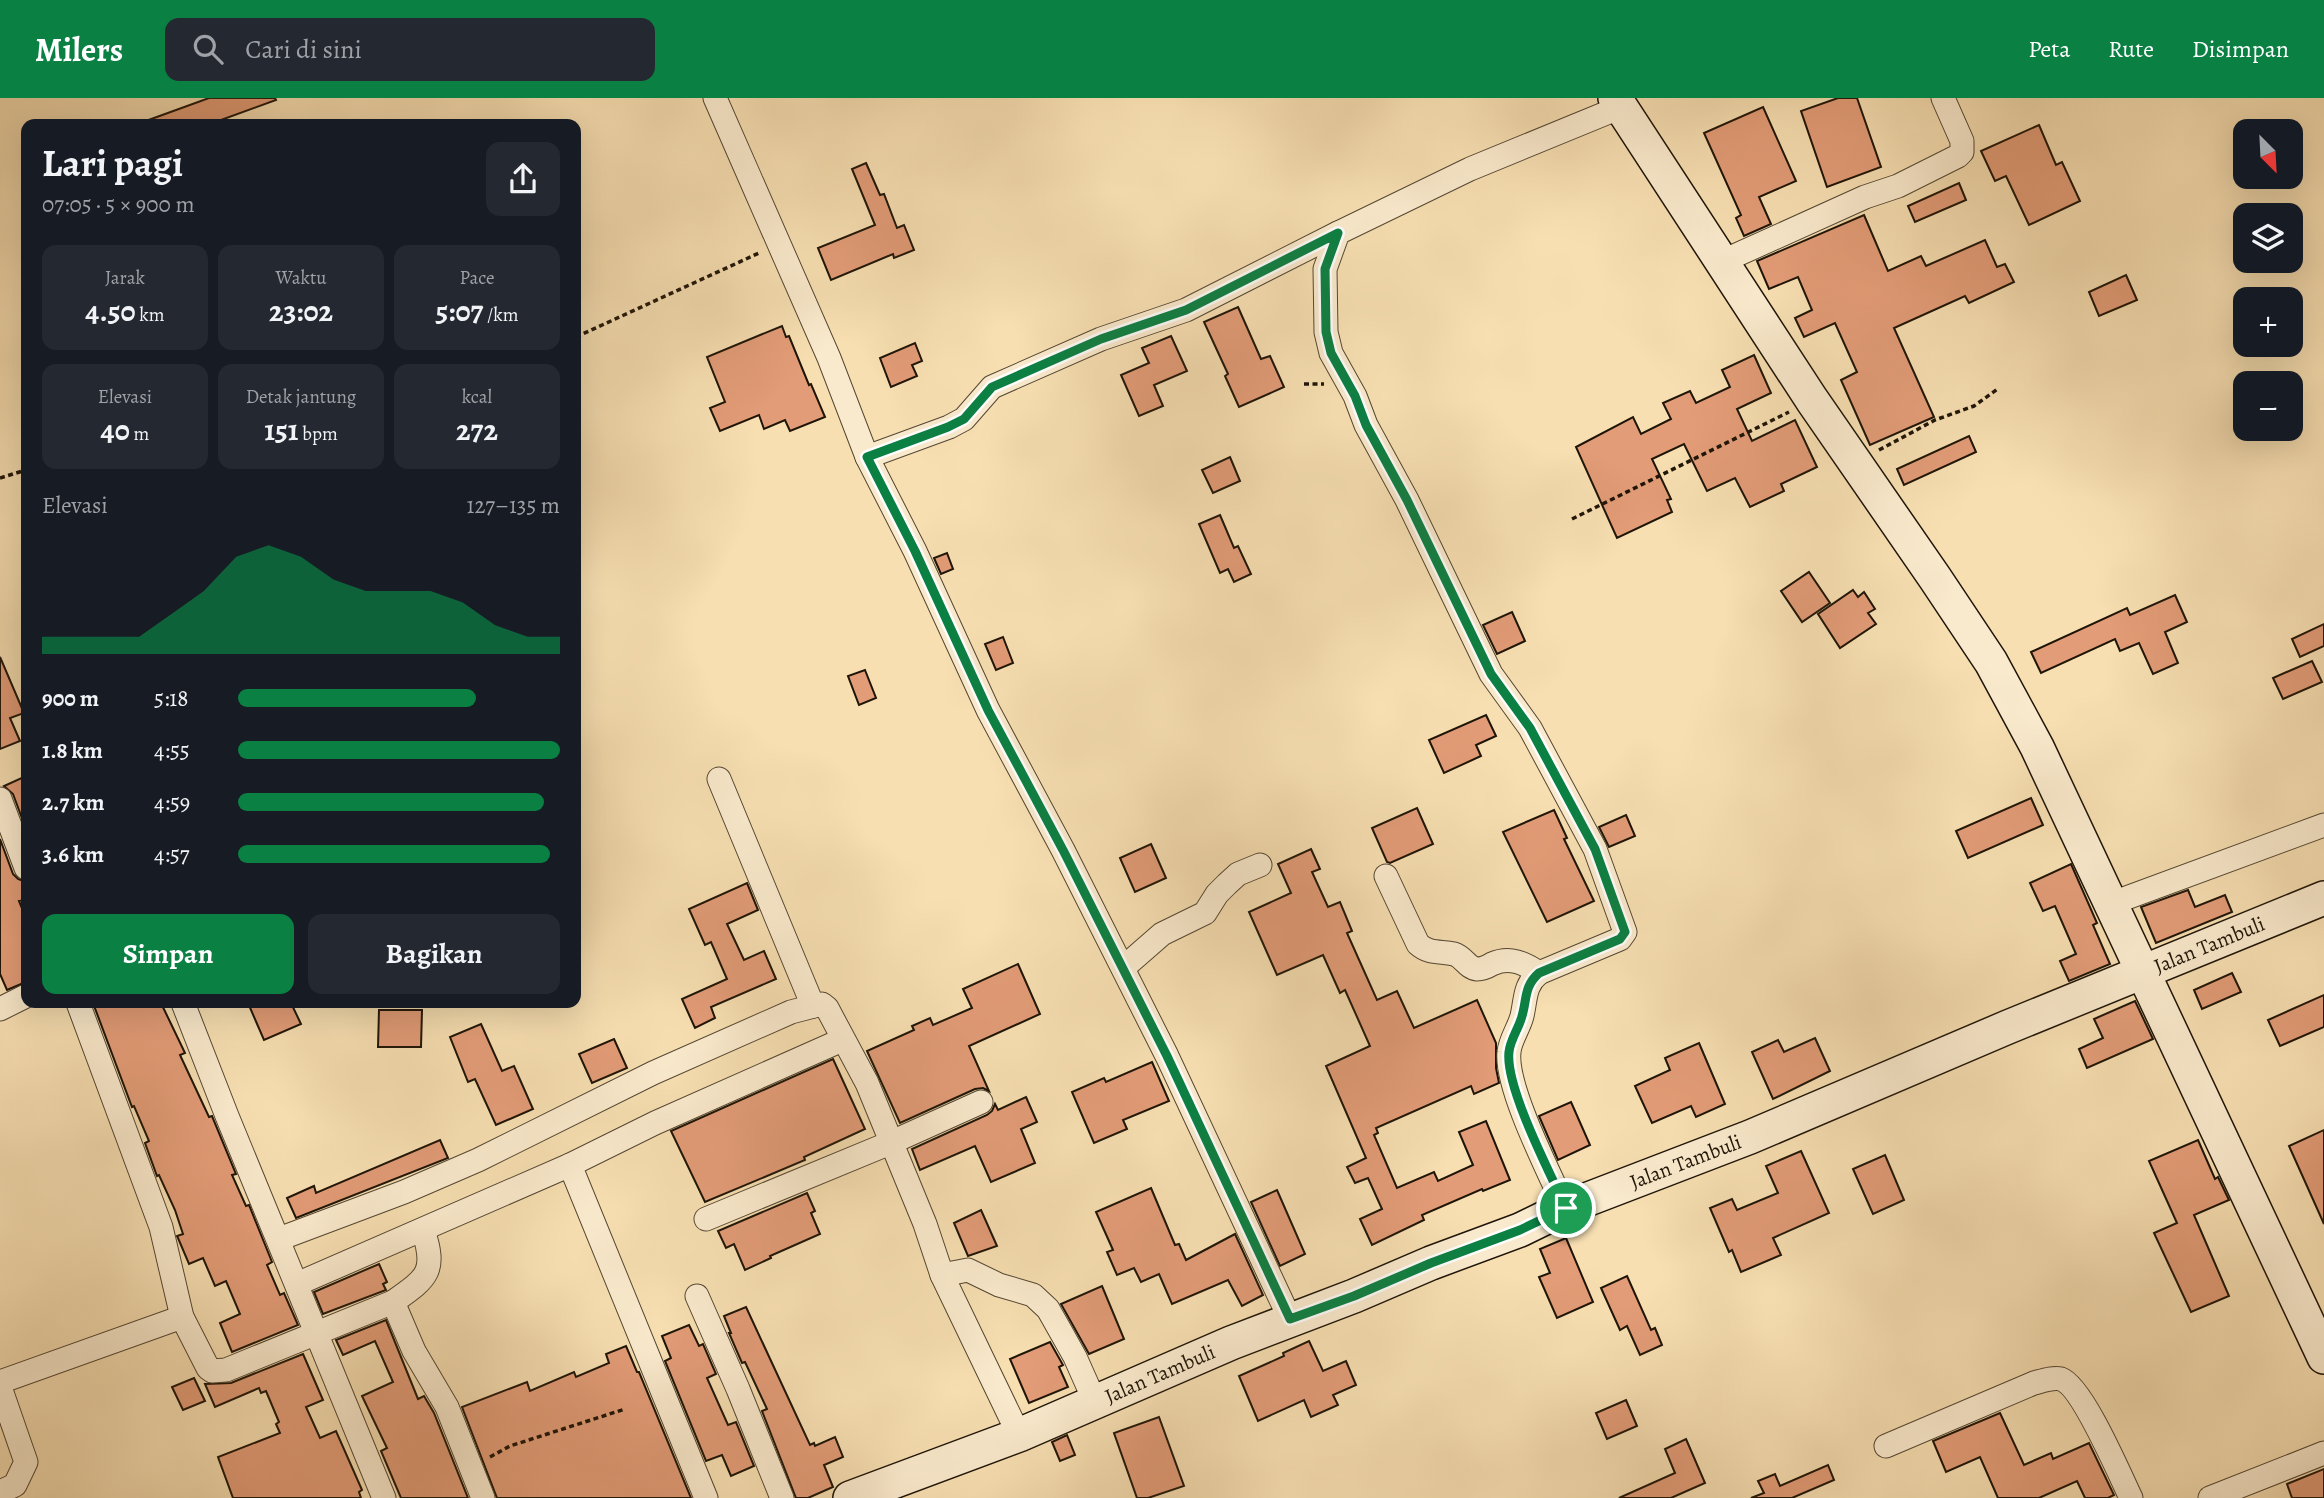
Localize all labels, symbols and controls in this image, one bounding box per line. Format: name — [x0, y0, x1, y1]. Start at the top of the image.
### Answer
search box — [165, 18, 655, 81]
text: Milers — [35, 27, 123, 72]
icon: search — [189, 30, 227, 68]
text: Cari di sini — [245, 32, 362, 67]
text: Peta — [2028, 33, 2070, 65]
text: Rute — [2108, 33, 2154, 65]
text: Disimpan — [2192, 33, 2289, 65]
north arrow — [2233, 119, 2303, 189]
map controls — [2233, 119, 2303, 441]
text: Lari pagi — [42, 137, 183, 189]
button: share — [486, 142, 560, 216]
text: 07:05 · 5 × 900 m — [42, 189, 195, 220]
button: layers — [2233, 203, 2303, 273]
text: Jarak — [105, 265, 145, 291]
text: Waktu — [275, 265, 327, 291]
text: Pace — [459, 265, 495, 291]
button: + — [2233, 287, 2303, 357]
text: 4.50 — [85, 291, 136, 331]
text: 23:02 — [269, 291, 333, 331]
text: 5:07 — [435, 291, 483, 331]
text: km — [136, 302, 165, 328]
text: /km — [483, 302, 519, 328]
button: − — [2233, 371, 2303, 441]
text: Elevasi — [98, 384, 152, 410]
text: Detak jantung — [246, 384, 356, 410]
text: kcal — [462, 384, 492, 410]
text: 40 — [101, 410, 130, 450]
text: 151 — [264, 410, 299, 450]
text: 272 — [456, 410, 498, 450]
text: m — [130, 421, 149, 447]
text: bpm — [299, 421, 338, 447]
text: Elevasi — [42, 490, 108, 521]
text: 127–135 m — [467, 490, 560, 521]
text: 900 m — [42, 683, 99, 714]
text: 5:18 — [154, 683, 188, 714]
text: 1.8 km — [42, 735, 103, 766]
text: 4:55 — [154, 735, 190, 766]
text: 2.7 km — [42, 787, 104, 818]
text: 4:59 — [154, 787, 190, 818]
text: 3.6 km — [42, 839, 104, 870]
text: 4:57 — [154, 839, 189, 870]
street label: Jalan Tambuli — [2150, 910, 2269, 980]
button: Simpan — [42, 914, 294, 994]
button: Bagikan — [308, 914, 560, 994]
street label: Jalan Tambuli — [1626, 1128, 1745, 1196]
pin — [1536, 1178, 1596, 1238]
icon: arrive — [1547, 1189, 1585, 1227]
street label: Jalan Tambuli — [1100, 1338, 1219, 1410]

